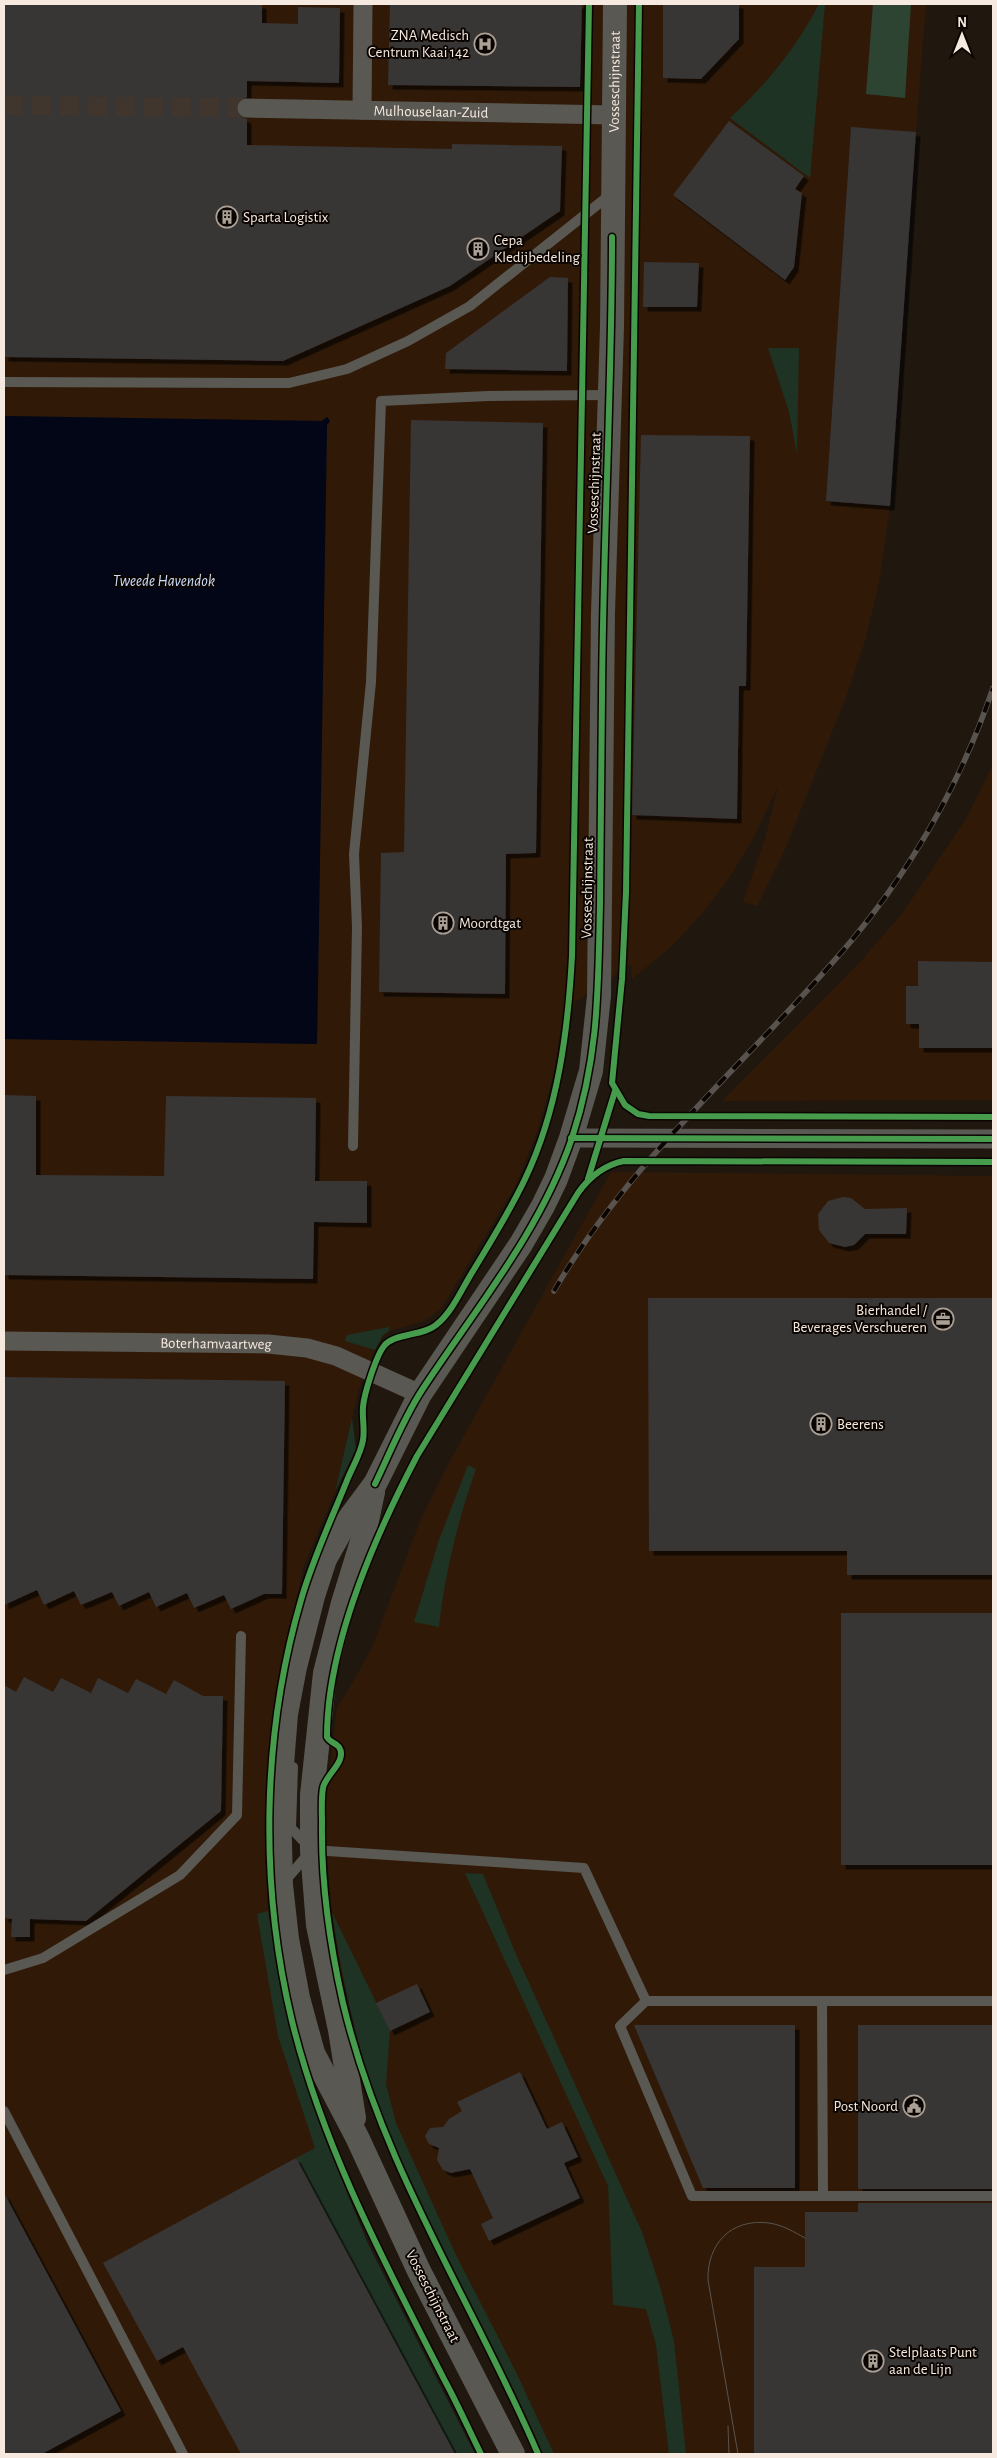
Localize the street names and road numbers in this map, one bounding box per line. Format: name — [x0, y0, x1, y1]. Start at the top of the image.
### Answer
street label: Vosseschijnstraat — [607, 31, 623, 133]
street label: Mulhouselaan-Zuid — [373, 103, 489, 121]
street label: Vosseschijnstraat — [585, 432, 604, 534]
street label: Vosseschijnstraat — [579, 837, 596, 939]
street label: Boterhamvaartweg — [160, 1336, 273, 1352]
street label: Vosseschijnstraat — [403, 2248, 462, 2345]

